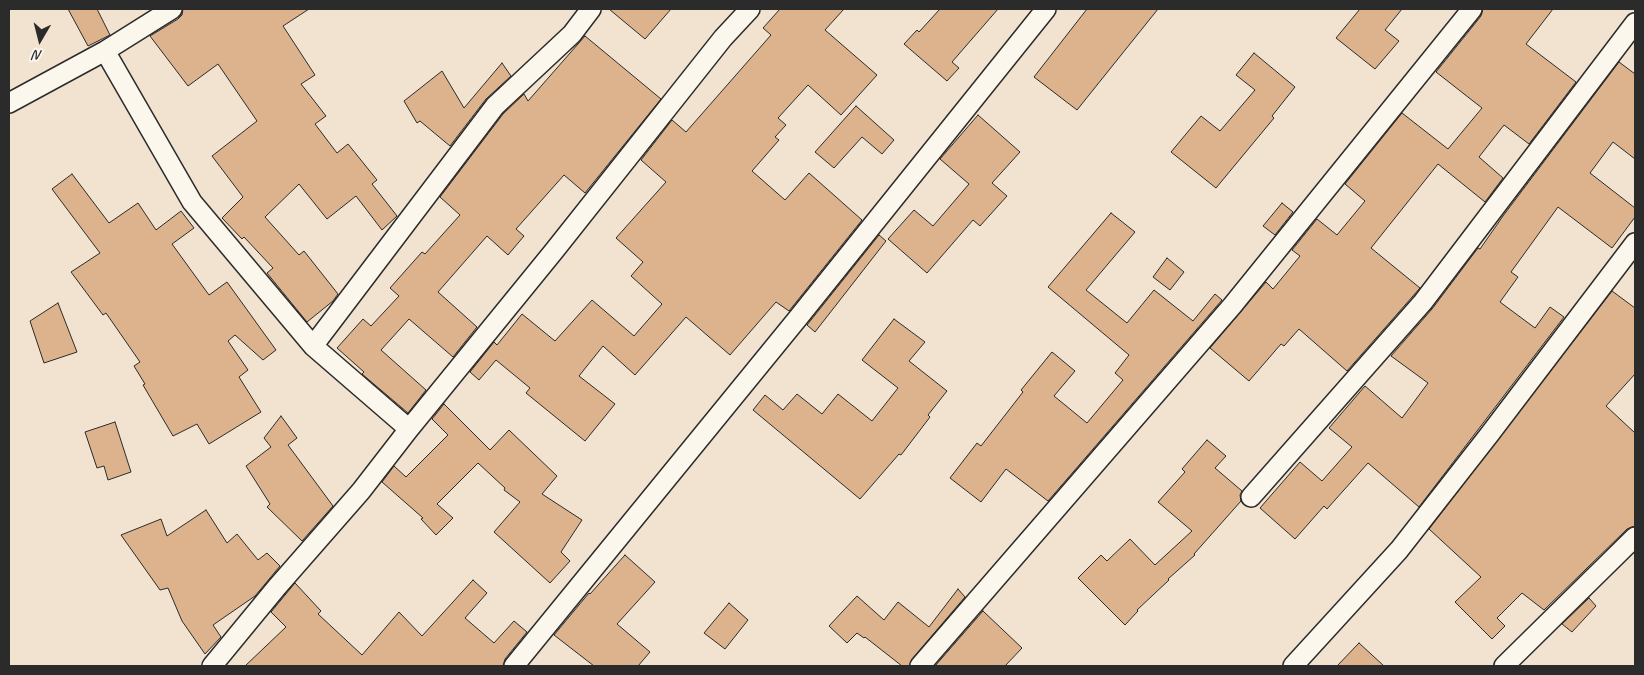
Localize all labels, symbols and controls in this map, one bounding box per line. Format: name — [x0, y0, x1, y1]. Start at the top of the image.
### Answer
north arrow — [15, 15, 65, 65]
text: N — [32, 46, 43, 64]

